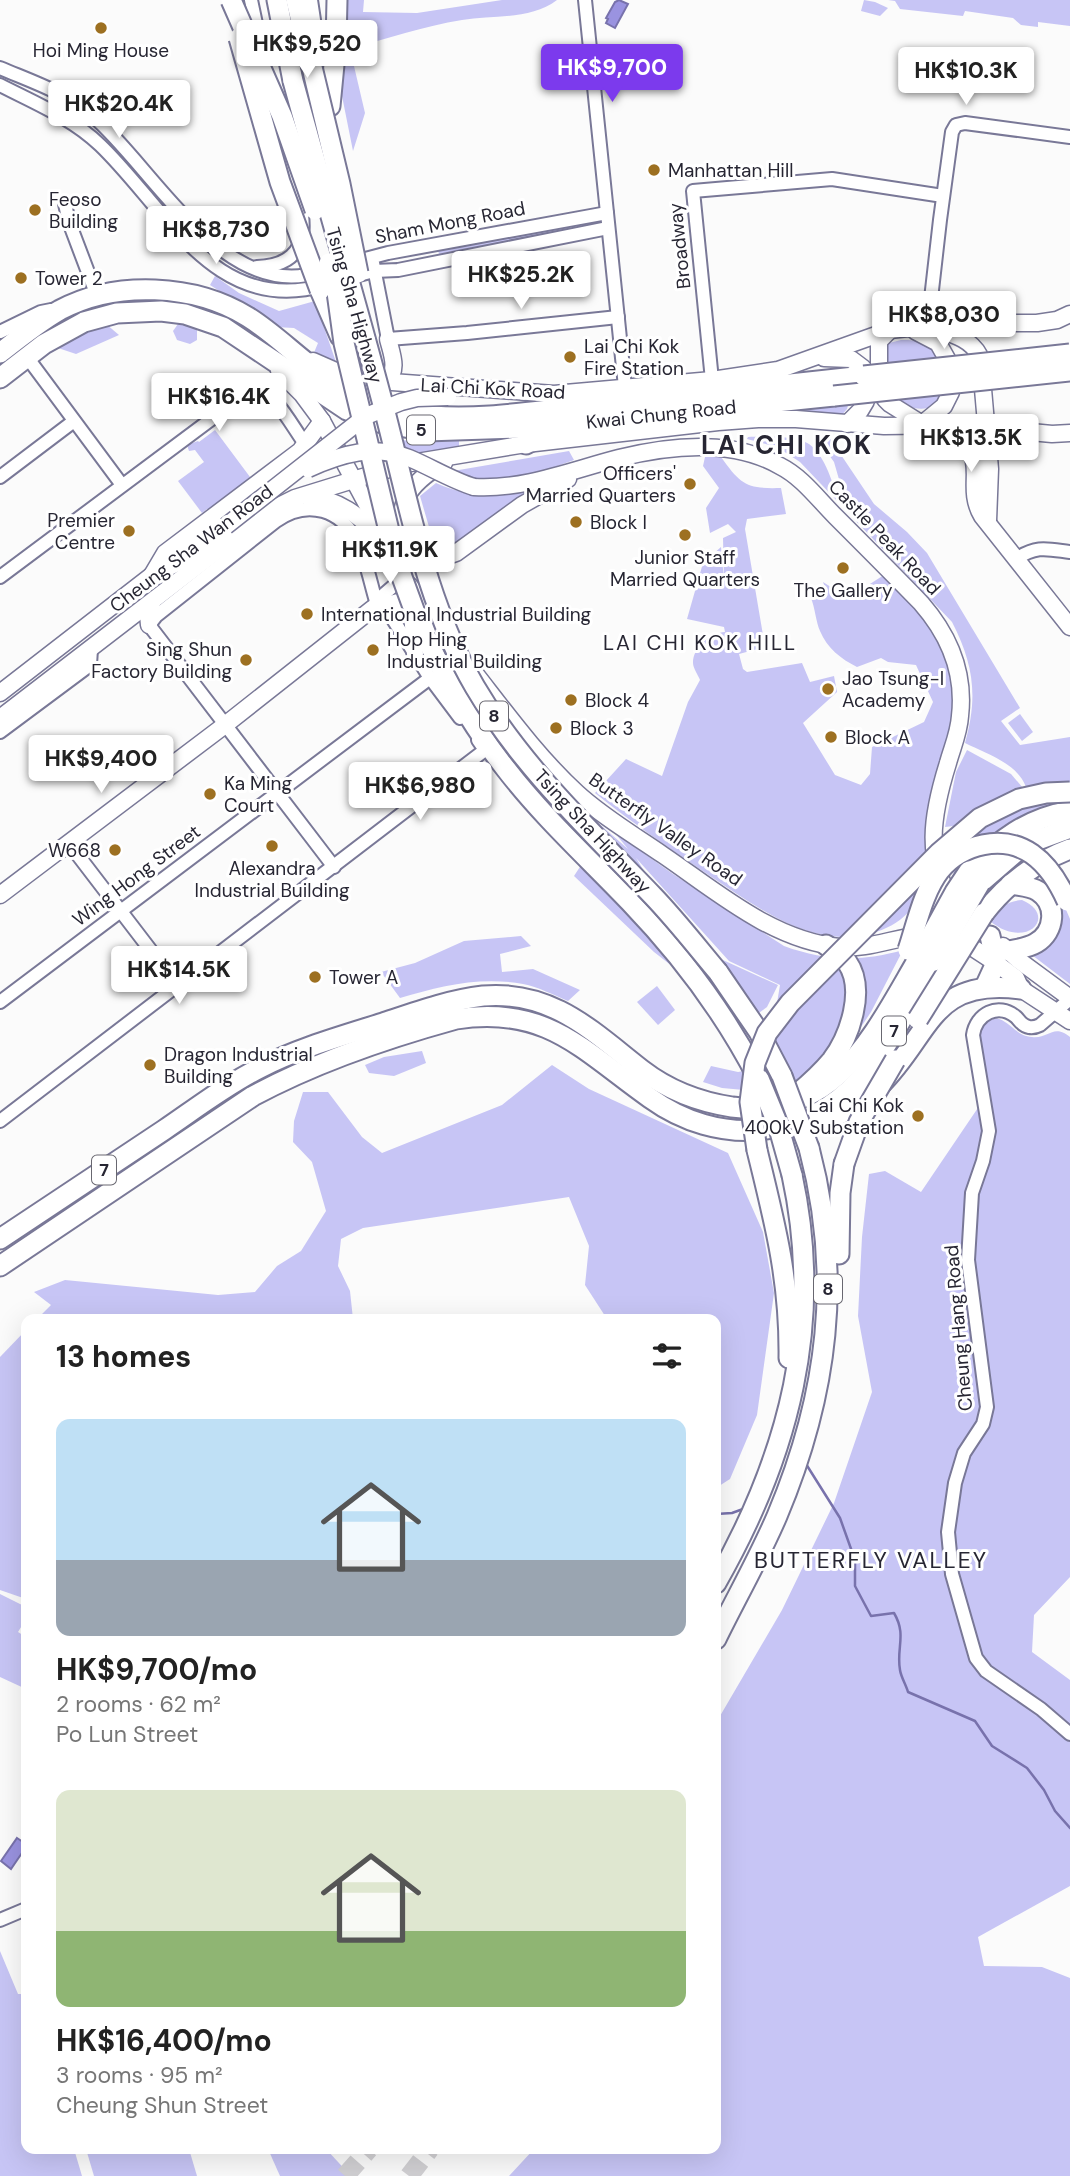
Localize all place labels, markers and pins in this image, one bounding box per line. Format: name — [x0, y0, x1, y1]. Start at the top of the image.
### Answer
marker: Hoi Ming House — [93, 20, 109, 36]
pin: HK$9,520 — [235, 20, 379, 80]
place label: Hoi Ming House — [33, 38, 169, 63]
pin: HK$9,700 — [540, 44, 684, 104]
pin: HK$10.3K — [894, 48, 1038, 107]
pin: HK$20.4K — [47, 80, 191, 140]
place label: Manhattan Hill — [668, 158, 793, 183]
marker: Manhattan Hill — [646, 162, 662, 178]
place label: Feoso Building — [49, 187, 119, 234]
marker: Feoso Building — [27, 202, 43, 218]
pin: HK$8,730 — [144, 206, 288, 266]
pin: HK$25.2K — [449, 252, 593, 311]
place label: Tower 2 — [35, 266, 103, 291]
marker: Tower 2 — [13, 270, 29, 286]
pin: HK$8,030 — [872, 292, 1016, 351]
place label: Lai Chi Kok Fire Station — [584, 334, 684, 381]
marker: Lai Chi Kok Fire Station — [562, 349, 578, 365]
pin: HK$16.4K — [147, 374, 291, 433]
pin: HK$13.5K — [899, 414, 1043, 474]
place label: Officers' Married Quarters — [526, 461, 676, 508]
marker: Officers' Married Quarters — [682, 476, 698, 492]
place label: Premier Centre — [47, 508, 115, 555]
place label: Block I — [590, 510, 647, 535]
marker: Block I — [568, 514, 584, 530]
marker: Premier Centre — [121, 523, 137, 539]
pin: HK$11.9K — [318, 526, 462, 586]
marker: Junior Staff Married Quarters — [677, 527, 693, 543]
place label: Junior Staff Married Quarters — [610, 545, 760, 592]
marker: The Gallery — [835, 560, 851, 576]
place label: The Gallery — [793, 578, 893, 603]
place label: International Industrial Building — [321, 602, 592, 627]
marker: International Industrial Building — [299, 606, 315, 622]
place label: Hop Hing Industrial Building — [387, 627, 542, 674]
place label: Sing Shun Factory Building — [91, 637, 232, 684]
marker: Hop Hing Industrial Building — [365, 642, 381, 658]
marker: Sing Shun Factory Building — [238, 652, 254, 668]
place label: Jao Tsung-I Academy — [842, 666, 944, 713]
marker: Jao Tsung-I Academy — [820, 681, 836, 697]
place label: Block 4 — [585, 688, 649, 713]
marker: Block 4 — [563, 692, 579, 708]
place label: Block 3 — [570, 716, 634, 741]
marker: Block 3 — [548, 720, 564, 736]
place label: Block A — [845, 725, 910, 750]
marker: Block A — [823, 729, 839, 745]
pin: HK$9,400 — [29, 736, 173, 795]
pin: HK$6,980 — [348, 762, 492, 822]
place label: Ka Ming Court — [224, 771, 293, 818]
marker: Ka Ming Court — [202, 786, 218, 802]
place label: W668 — [48, 838, 101, 863]
marker: Alexandra Industrial Building — [264, 838, 280, 854]
marker: W668 — [107, 842, 123, 858]
place label: Alexandra Industrial Building — [194, 856, 350, 903]
pin: HK$14.5K — [107, 946, 251, 1006]
place label: Tower A — [329, 965, 399, 990]
marker: Tower A — [307, 969, 323, 985]
place label: Dragon Industrial Building — [164, 1042, 313, 1089]
marker: Dragon Industrial Building — [142, 1057, 158, 1073]
place label: Lai Chi Kok 400kV Substation — [745, 1093, 904, 1140]
marker: Lai Chi Kok 400kV Substation — [910, 1108, 926, 1124]

